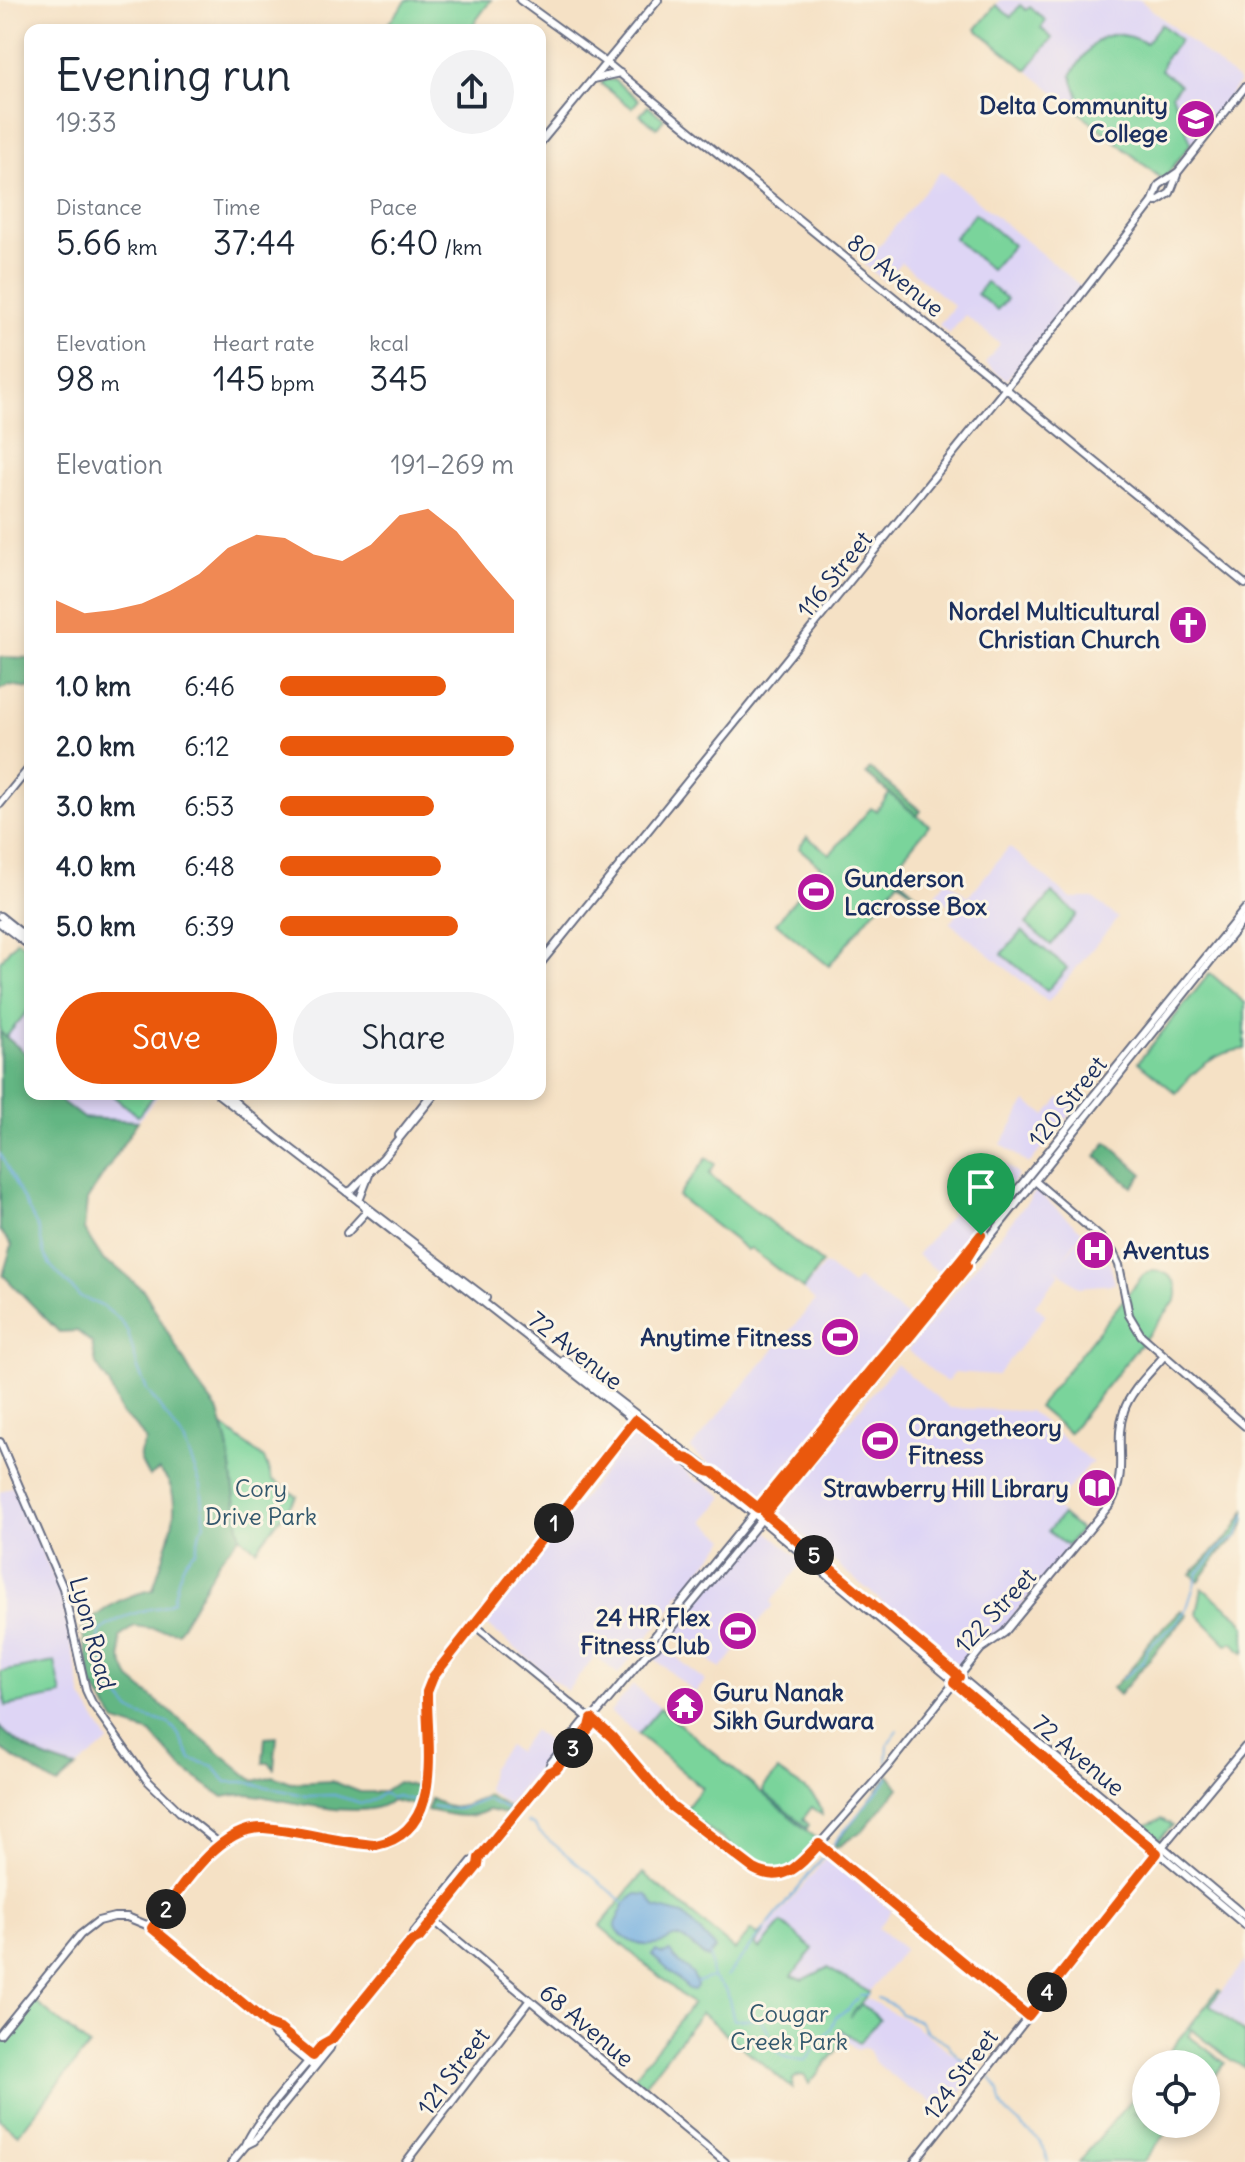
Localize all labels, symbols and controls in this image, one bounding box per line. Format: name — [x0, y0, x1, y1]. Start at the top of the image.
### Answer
text: Evening run — [56, 48, 291, 103]
button: share — [430, 50, 514, 134]
place label: Delta Community College — [979, 90, 1168, 148]
school or university icon: Delta Community College — [1175, 98, 1217, 140]
text: 19:33 — [56, 106, 117, 139]
text: Distance — [56, 193, 142, 221]
text: Time — [213, 193, 260, 221]
text: Pace — [369, 193, 417, 221]
text: 5.66 — [56, 221, 122, 264]
text: 37:44 — [213, 221, 296, 264]
text: 6:40 — [369, 221, 439, 264]
street label: 80 Avenue — [842, 227, 950, 323]
text: km — [122, 233, 158, 261]
text: /km — [439, 233, 482, 261]
text: Elevation — [56, 329, 146, 357]
text: Heart rate — [213, 329, 315, 357]
text: kcal — [369, 329, 409, 357]
text: 98 — [56, 357, 95, 400]
text: 145 — [213, 357, 265, 400]
text: 345 — [369, 357, 428, 400]
text: m — [95, 369, 120, 397]
text: bpm — [265, 369, 315, 397]
text: Elevation — [56, 448, 163, 481]
text: 191–269 m — [390, 448, 514, 481]
street label: 116 Street — [790, 525, 878, 623]
place label: Nordel Multicultural Christian Church — [948, 596, 1160, 654]
church icon: Nordel Multicultural Christian Church — [1167, 604, 1209, 646]
text: 1.0 km — [56, 670, 131, 703]
text: 6:46 — [184, 670, 235, 703]
text: 2.0 km — [56, 730, 135, 763]
text: 6:12 — [184, 730, 229, 763]
text: 3.0 km — [56, 790, 136, 823]
text: 6:53 — [184, 790, 235, 823]
text: 4.0 km — [56, 850, 136, 883]
text: 6:48 — [184, 850, 235, 883]
place label: Gunderson Lacrosse Box — [844, 863, 987, 921]
sports icon: Gunderson Lacrosse Box — [795, 871, 837, 913]
text: 5.0 km — [56, 910, 136, 943]
text: 6:39 — [184, 910, 235, 943]
button: Save — [56, 992, 277, 1084]
button: Share — [293, 992, 514, 1084]
street label: 120 Street — [1021, 1049, 1113, 1153]
pin — [947, 1153, 1015, 1235]
icon: arrive — [959, 1165, 1003, 1209]
hospital icon: Aventus — [1074, 1229, 1116, 1271]
place label: Aventus — [1123, 1235, 1210, 1265]
street label: 72 Avenue — [523, 1304, 629, 1396]
sports icon: Anytime Fitness — [819, 1316, 861, 1358]
place label: Anytime Fitness — [640, 1322, 812, 1352]
place label: Orangetheory Fitness — [908, 1412, 1062, 1470]
sports icon: Orangetheory Fitness — [859, 1420, 901, 1462]
library icon: Strawberry Hill Library — [1076, 1467, 1118, 1509]
park label: Cory Drive Park — [205, 1473, 317, 1531]
place label: Strawberry Hill Library — [823, 1473, 1069, 1503]
pin: 1 — [534, 1503, 574, 1543]
text: 1 — [550, 1509, 558, 1537]
pin: 5 — [794, 1535, 834, 1575]
text: 5 — [808, 1541, 820, 1569]
street label: 122 Street — [948, 1561, 1042, 1659]
street label: Lyon Road — [64, 1573, 122, 1693]
place label: 24 HR Flex Fitness Club — [580, 1602, 710, 1660]
sports icon: 24 HR Flex Fitness Club — [717, 1610, 759, 1652]
place label: Guru Nanak Sikh Gurdwara — [713, 1677, 875, 1735]
temple icon: Guru Nanak Sikh Gurdwara — [664, 1685, 706, 1727]
street label: 72 Avenue — [1027, 1708, 1131, 1802]
pin: 3 — [553, 1728, 593, 1768]
text: 3 — [567, 1734, 579, 1762]
pin: 2 — [146, 1889, 186, 1929]
text: 2 — [160, 1895, 172, 1923]
pin: 4 — [1027, 1972, 1067, 2012]
street label: 68 Avenue — [534, 1977, 640, 2073]
text: 4 — [1041, 1978, 1053, 2006]
park label: Cougar Creek Park — [730, 1998, 848, 2056]
street label: 121 Street — [410, 2021, 496, 2121]
street label: 124 Street — [916, 2023, 1004, 2125]
map controls — [1132, 2050, 1220, 2138]
button: locate — [1132, 2050, 1220, 2138]

